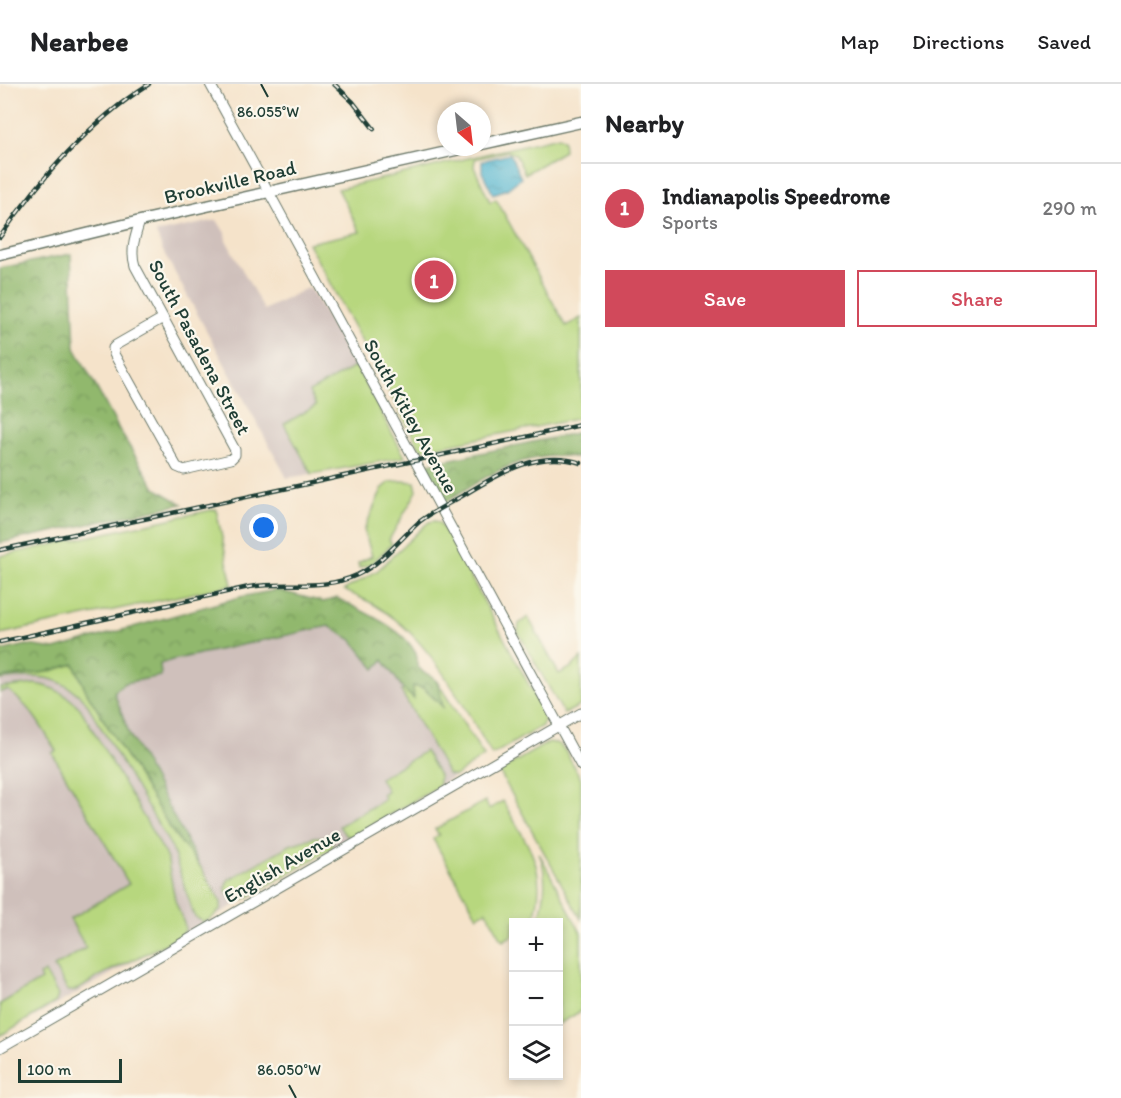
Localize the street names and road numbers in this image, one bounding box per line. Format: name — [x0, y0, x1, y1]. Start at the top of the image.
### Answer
street label: Brookville Road — [162, 155, 298, 209]
street label: South Pasadena Street — [144, 255, 257, 439]
street label: South Kitley Avenue — [359, 335, 463, 497]
street label: English Avenue — [220, 822, 344, 908]

